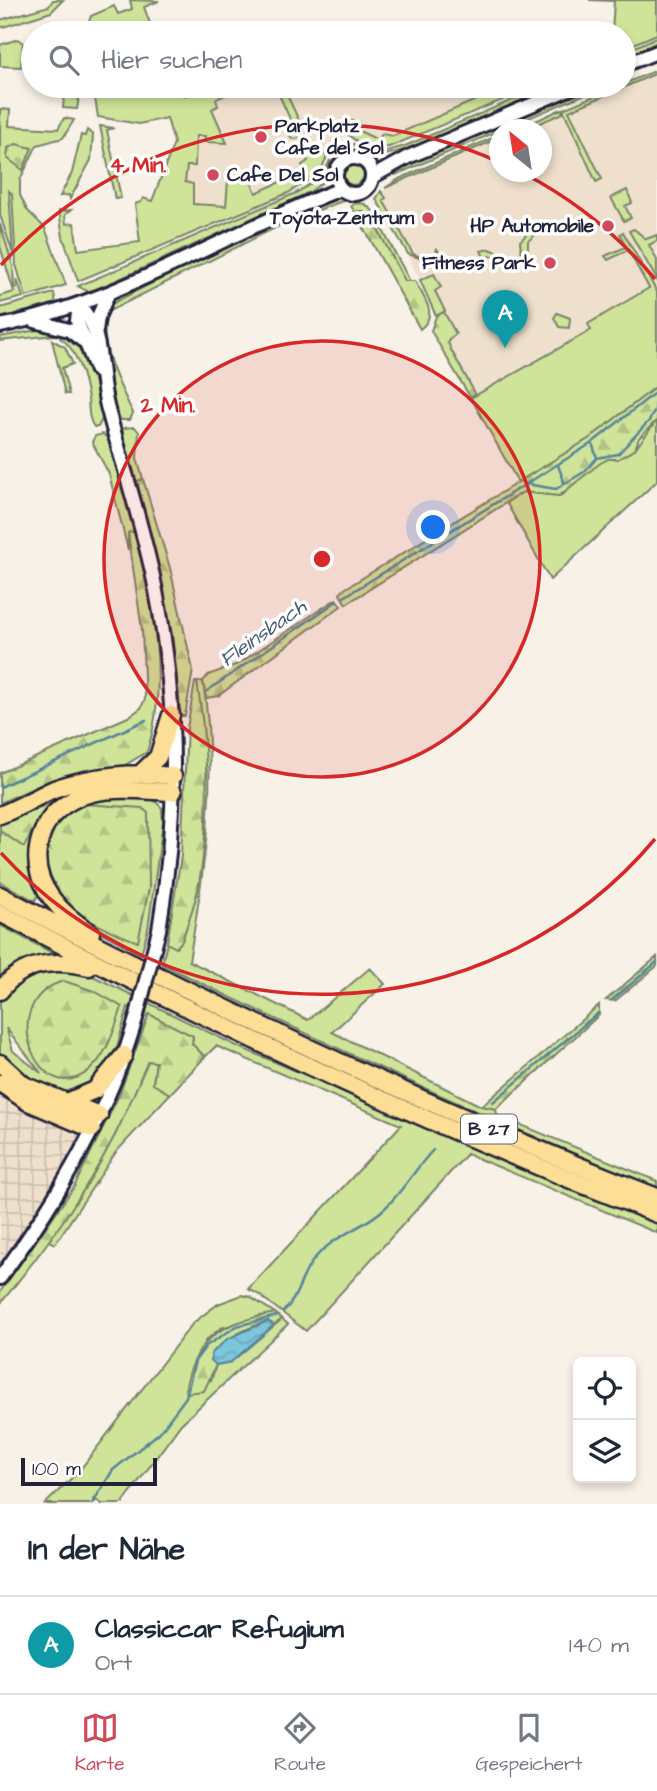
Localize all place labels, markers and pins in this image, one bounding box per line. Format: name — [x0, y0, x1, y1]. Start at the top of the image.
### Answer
place label: Parkplatz Cafe del Sol — [275, 113, 384, 162]
marker: Parkplatz Cafe del Sol — [253, 129, 269, 145]
place label: Cafe Del Sol — [227, 162, 338, 189]
marker: Cafe Del Sol — [205, 167, 221, 183]
place label: Toyota-Zentrum — [269, 205, 415, 233]
marker: Toyota-Zentrum — [420, 210, 436, 226]
place label: HP Automobile — [470, 213, 595, 240]
marker: HP Automobile — [600, 218, 616, 234]
place label: Fitness Park — [422, 250, 536, 277]
marker: Fitness Park — [542, 255, 558, 271]
pin: A — [482, 290, 528, 348]
centre of rings — [310, 547, 334, 571]

